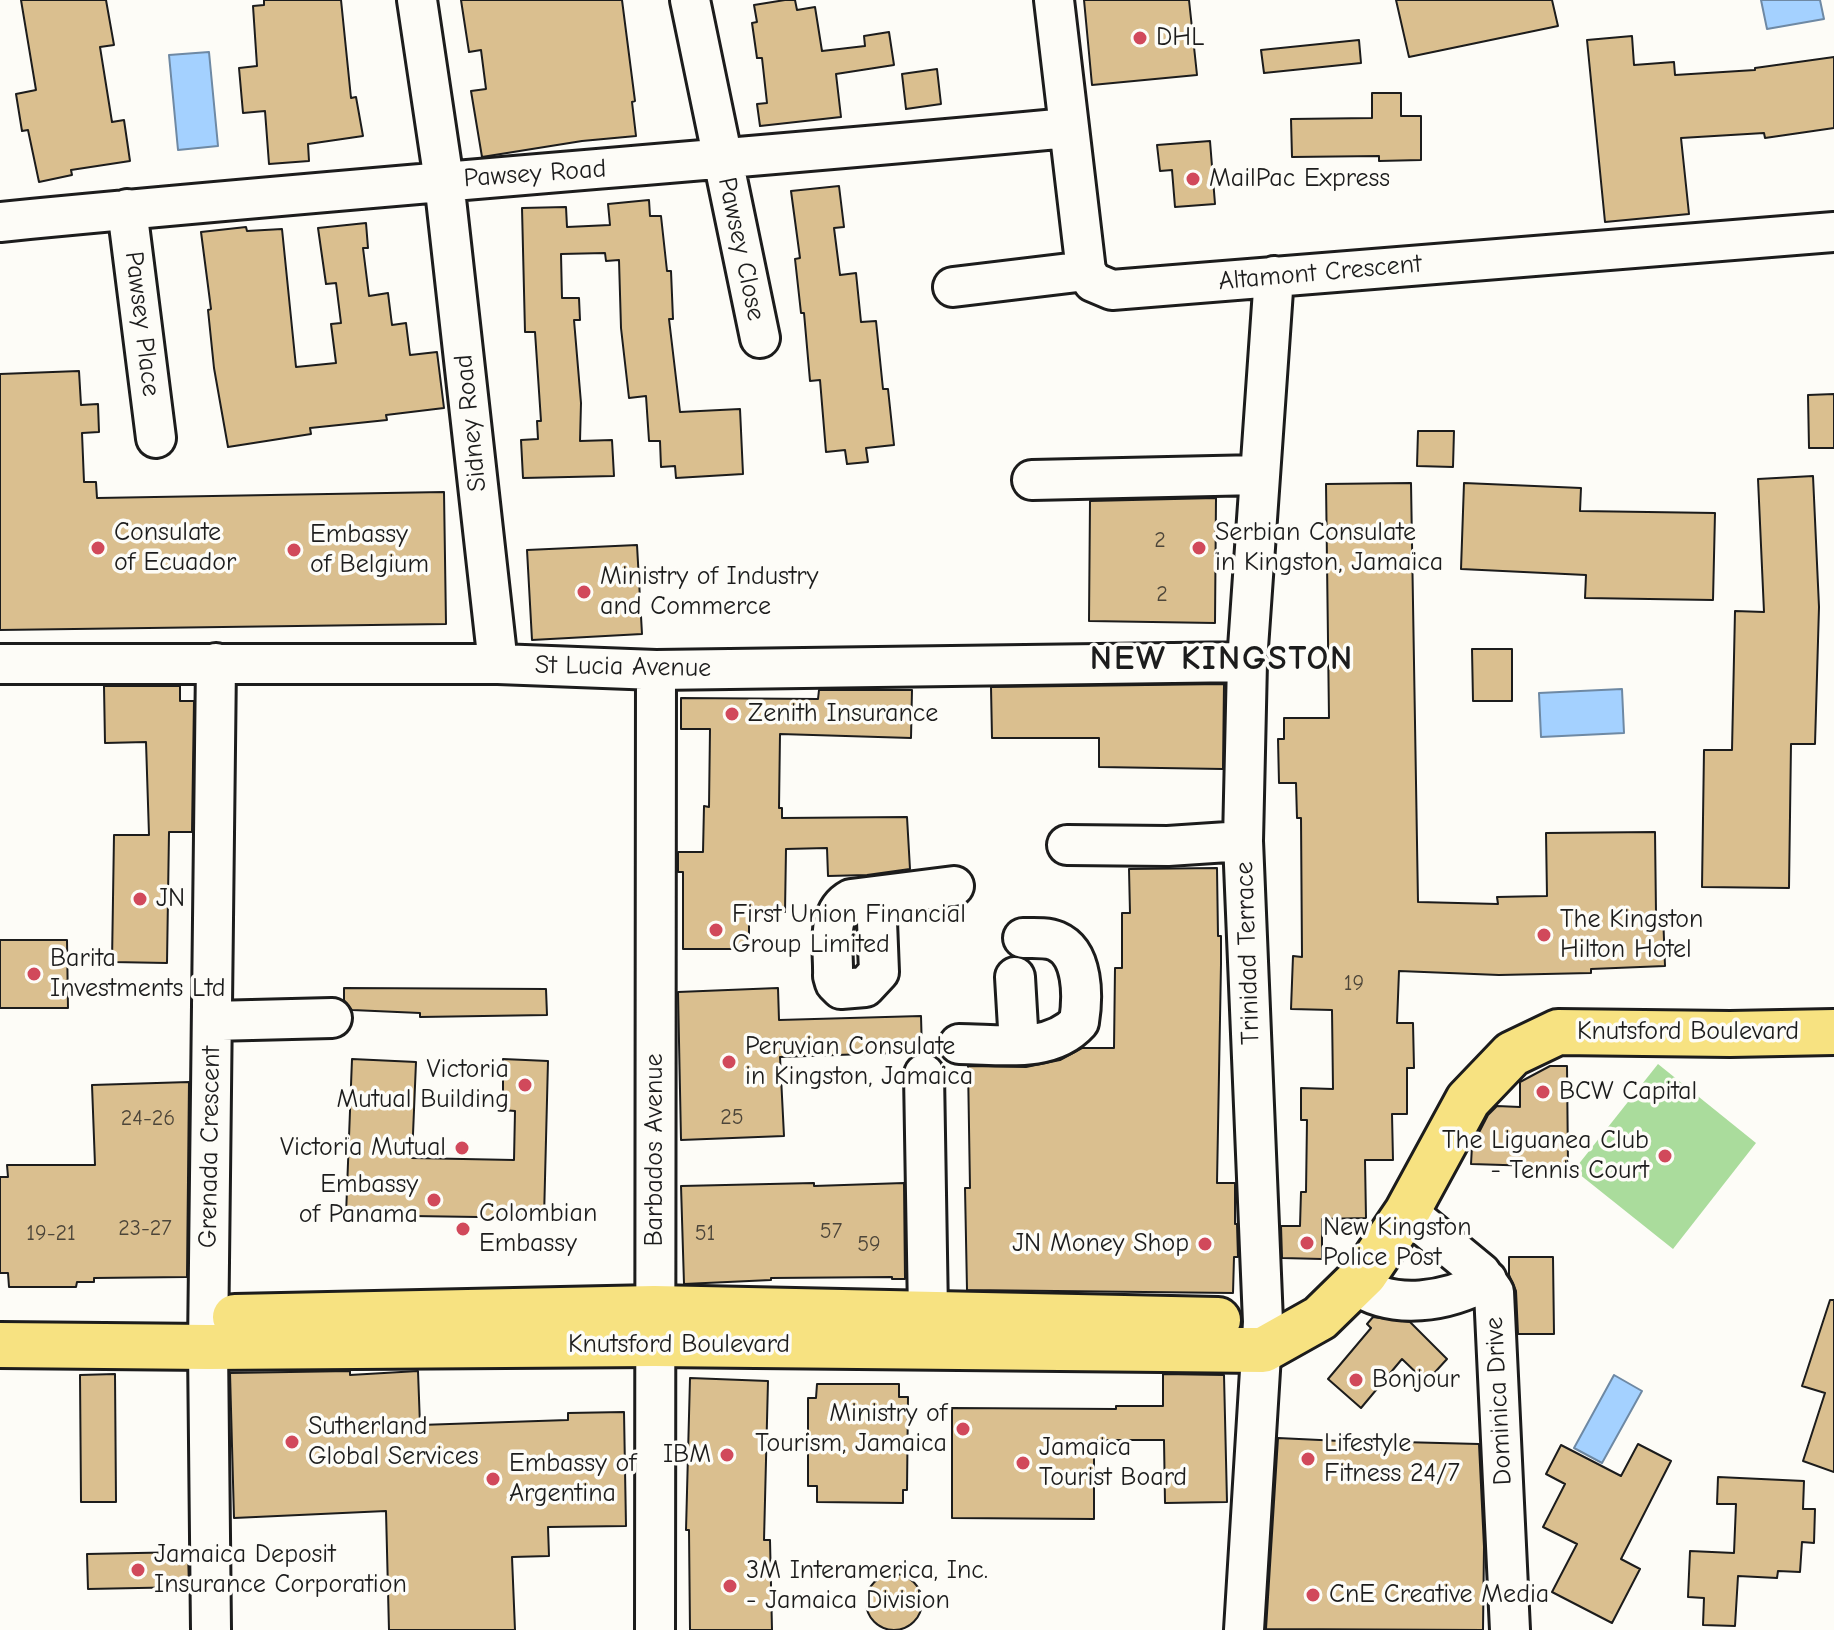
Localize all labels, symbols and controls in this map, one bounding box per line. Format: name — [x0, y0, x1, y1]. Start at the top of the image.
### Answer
place label: DHL — [1156, 22, 1204, 54]
marker: DHL — [1131, 29, 1149, 47]
street label: Pawsey Road — [463, 153, 607, 195]
place label: MailPac Express — [1209, 163, 1390, 195]
marker: MailPac Express — [1184, 170, 1202, 188]
street label: Pawsey Close — [711, 175, 771, 323]
street label: Altamont Crescent — [1217, 249, 1423, 297]
street label: Pawsey Place — [118, 250, 166, 398]
street label: Sidney Road — [448, 353, 494, 493]
place label: Consulate of Ecuador — [114, 517, 236, 578]
place label: Serbian Consulate in Kingston, Jamaica — [1215, 517, 1443, 578]
place label: Embassy of Belgium — [310, 519, 429, 580]
house number: 2 — [1154, 528, 1166, 554]
marker: Consulate of Ecuador — [89, 539, 107, 557]
marker: Serbian Consulate in Kingston, Jamaica — [1190, 539, 1208, 557]
marker: Embassy of Belgium — [285, 541, 303, 559]
place label: Ministry of Industry and Commerce — [600, 561, 818, 622]
house number: 2 — [1156, 582, 1168, 608]
marker: Ministry of Industry and Commerce — [575, 583, 593, 601]
district label: NEW KINGSTON — [1090, 639, 1354, 679]
street label: St Lucia Avenue — [535, 650, 711, 684]
place label: Zenith Insurance — [748, 698, 938, 730]
marker: Zenith Insurance — [723, 705, 741, 723]
street label: Trinidad Terrace — [1229, 861, 1267, 1045]
place label: JN — [156, 883, 185, 915]
marker: JN — [131, 890, 149, 908]
place label: First Union Financial Group Limited — [732, 899, 966, 960]
place label: The Kingston Hilton Hotel — [1560, 904, 1703, 966]
marker: First Union Financial Group Limited — [707, 921, 725, 939]
marker: The Kingston Hilton Hotel — [1535, 926, 1553, 944]
place label: Barita Investments Ltd — [50, 943, 225, 1004]
marker: Barita Investments Ltd — [25, 965, 43, 983]
house number: 19 — [1344, 971, 1364, 997]
street label: Knutsford Boulevard — [1577, 1016, 1799, 1048]
place label: Peruvian Consulate in Kingston, Jamaica — [745, 1031, 973, 1092]
street label: Grenada Crescent — [193, 1046, 227, 1248]
street label: Barbados Avenue — [639, 1053, 671, 1247]
marker: Peruvian Consulate in Kingston, Jamaica — [720, 1053, 738, 1071]
place label: Victoria Mutual Building — [337, 1054, 509, 1116]
marker: Victoria Mutual Building — [516, 1076, 534, 1094]
place label: BCW Capital — [1559, 1076, 1697, 1108]
marker: BCW Capital — [1534, 1083, 1552, 1101]
house number: 25 — [720, 1105, 744, 1131]
house number: 24-26 — [121, 1106, 175, 1132]
place label: The Liguanea Club - Tennis Court — [1442, 1125, 1649, 1186]
place label: Victoria Mutual — [280, 1132, 446, 1164]
marker: Victoria Mutual — [453, 1139, 471, 1157]
marker: The Liguanea Club - Tennis Court — [1656, 1147, 1674, 1165]
place label: Embassy of Panama — [299, 1169, 418, 1230]
marker: Embassy of Panama — [425, 1191, 443, 1209]
place label: Colombian Embassy — [479, 1198, 597, 1260]
place label: New Kingston Police Post — [1323, 1212, 1472, 1274]
house number: 23-27 — [118, 1216, 172, 1242]
house number: 57 — [820, 1219, 842, 1245]
marker: Colombian Embassy — [454, 1220, 472, 1238]
house number: 19-21 — [26, 1221, 76, 1247]
house number: 51 — [695, 1221, 715, 1247]
place label: JN Money Shop — [1012, 1228, 1189, 1260]
house number: 59 — [857, 1232, 881, 1258]
marker: New Kingston Police Post — [1298, 1234, 1316, 1252]
marker: JN Money Shop — [1196, 1235, 1214, 1253]
street label: Dominica Drive — [1479, 1316, 1519, 1486]
street label: Knutsford Boulevard — [568, 1329, 790, 1361]
place label: Bonjour — [1372, 1364, 1460, 1396]
marker: Bonjour — [1347, 1371, 1365, 1389]
place label: Ministry of Tourism, Jamaica — [755, 1398, 947, 1460]
place label: Sutherland Global Services — [308, 1411, 479, 1472]
marker: Ministry of Tourism, Jamaica — [954, 1420, 972, 1438]
place label: Lifestyle Fitness 24/7 — [1324, 1428, 1460, 1490]
place label: Jamaica Tourist Board — [1039, 1432, 1187, 1494]
marker: Sutherland Global Services — [283, 1433, 301, 1451]
place label: IBM — [663, 1439, 711, 1471]
marker: IBM — [718, 1446, 736, 1464]
place label: Embassy of Argentina — [509, 1448, 636, 1510]
marker: Lifestyle Fitness 24/7 — [1299, 1450, 1317, 1468]
marker: Jamaica Tourist Board — [1014, 1454, 1032, 1472]
marker: Embassy of Argentina — [484, 1470, 502, 1488]
place label: Jamaica Deposit Insurance Corporation — [154, 1539, 407, 1600]
place label: 3M Interamerica, Inc. - Jamaica Division — [746, 1555, 988, 1616]
marker: Jamaica Deposit Insurance Corporation — [129, 1561, 147, 1579]
marker: 3M Interamerica, Inc. - Jamaica Division — [721, 1577, 739, 1595]
place label: CnE Creative Media — [1329, 1579, 1549, 1611]
marker: CnE Creative Media — [1304, 1586, 1322, 1604]

